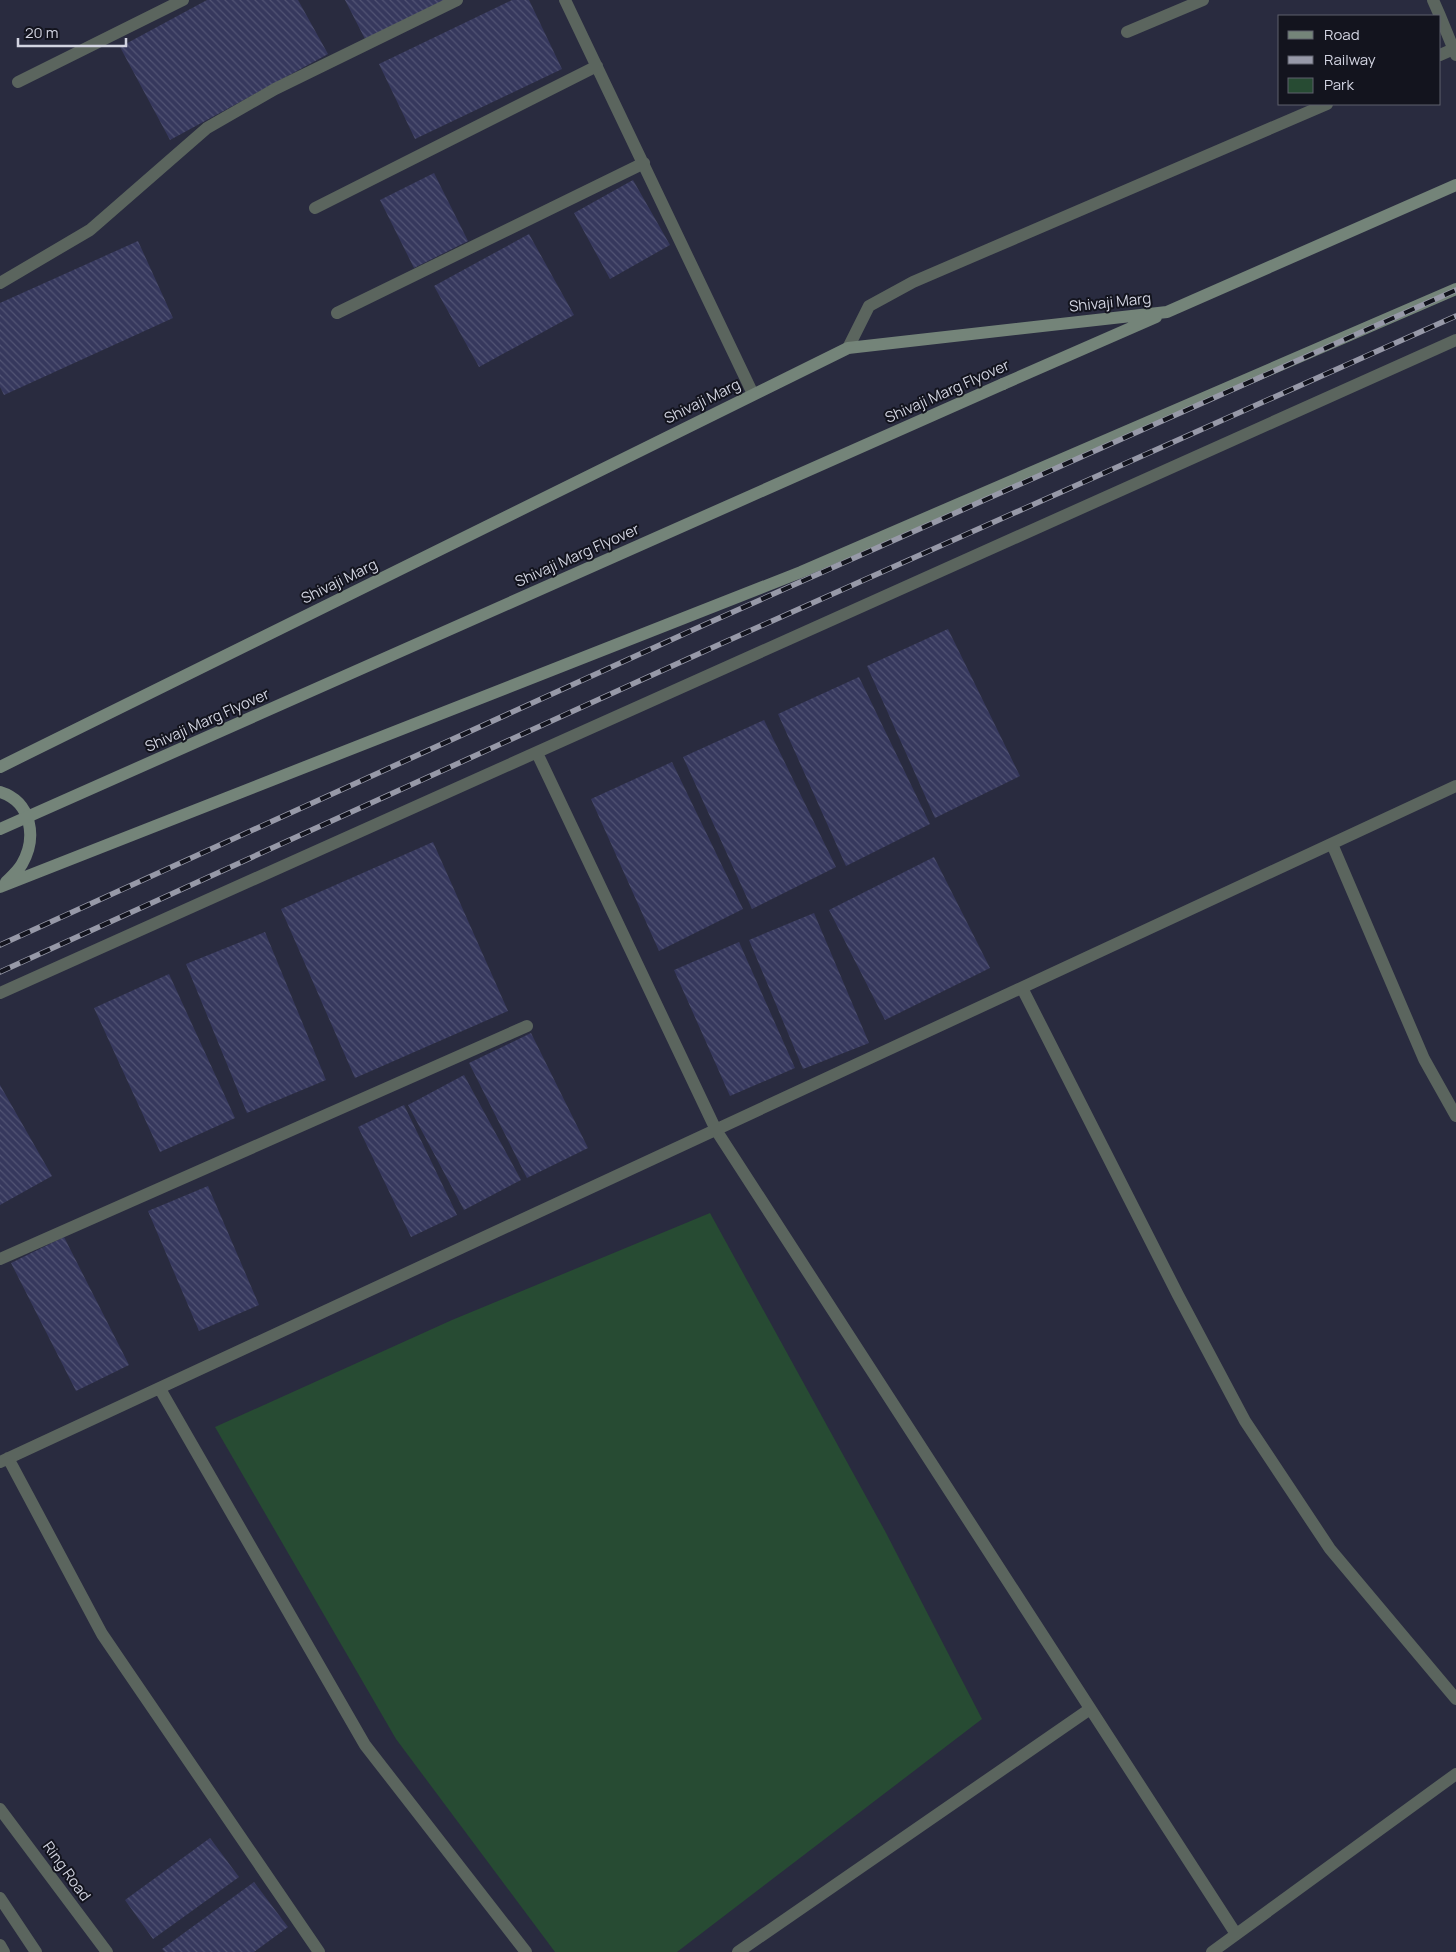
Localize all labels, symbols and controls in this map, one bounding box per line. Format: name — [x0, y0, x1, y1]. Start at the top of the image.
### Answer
scale bar — [18, 15, 125, 47]
legend — [1278, 15, 1441, 105]
text: 20 m — [25, 22, 58, 43]
text: Road — [1324, 24, 1360, 45]
text: Railway — [1324, 49, 1376, 70]
text: Park — [1324, 74, 1354, 95]
street label: Shivaji Marg — [1068, 287, 1152, 317]
street label: Shivaji Marg Flyover — [881, 354, 1013, 428]
street label: Shivaji Marg — [660, 374, 744, 428]
street label: Shivaji Marg Flyover — [511, 518, 643, 592]
street label: Shivaji Marg — [297, 554, 381, 608]
street label: Shivaji Marg Flyover — [141, 683, 273, 757]
street label: Ring Road — [38, 1837, 96, 1905]

